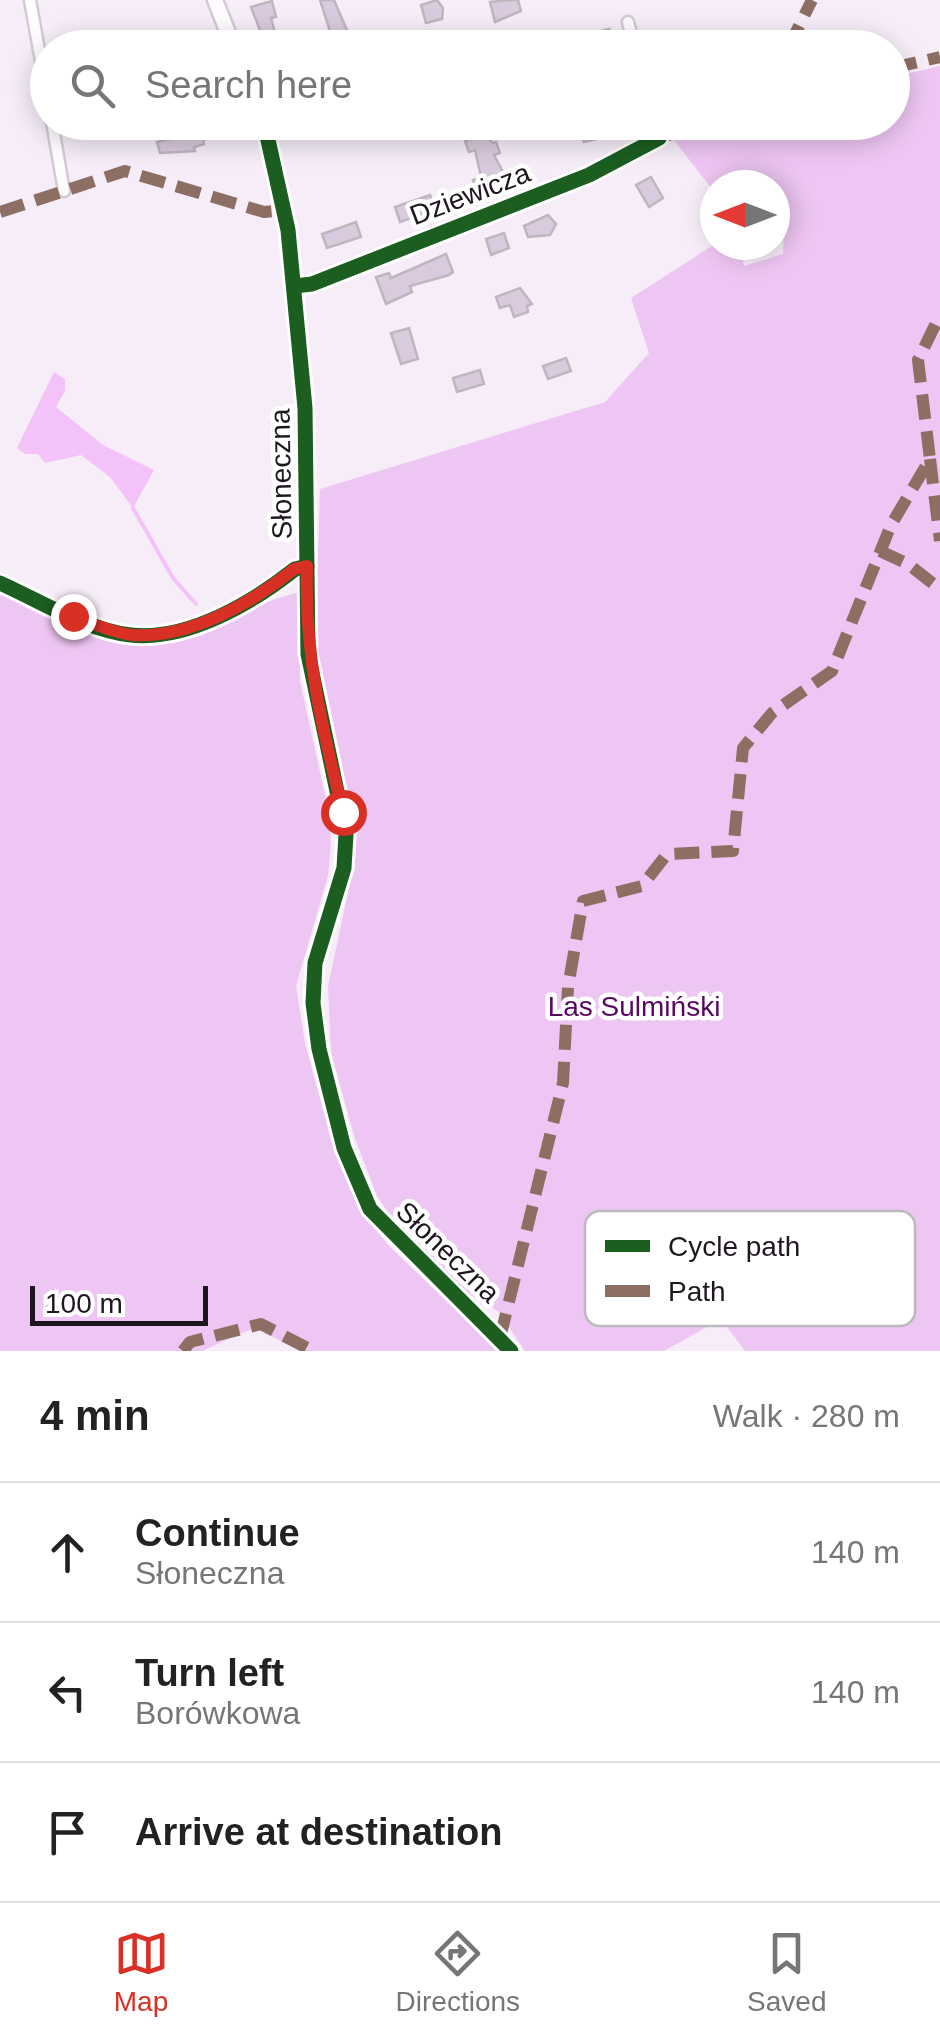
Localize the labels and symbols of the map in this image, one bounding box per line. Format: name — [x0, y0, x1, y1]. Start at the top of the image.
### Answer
street label: Dziewicza — [406, 157, 535, 231]
north arrow — [700, 170, 790, 260]
street label: Słoneczna — [264, 408, 298, 540]
route end — [51, 594, 97, 640]
route start — [321, 790, 367, 836]
park label: Las Sulmiński — [548, 991, 720, 1022]
street label: Słoneczna — [390, 1195, 506, 1309]
legend — [585, 1211, 915, 1326]
text: Cycle path — [668, 1231, 800, 1262]
text: Path — [668, 1276, 726, 1307]
scale bar — [30, 1281, 208, 1326]

